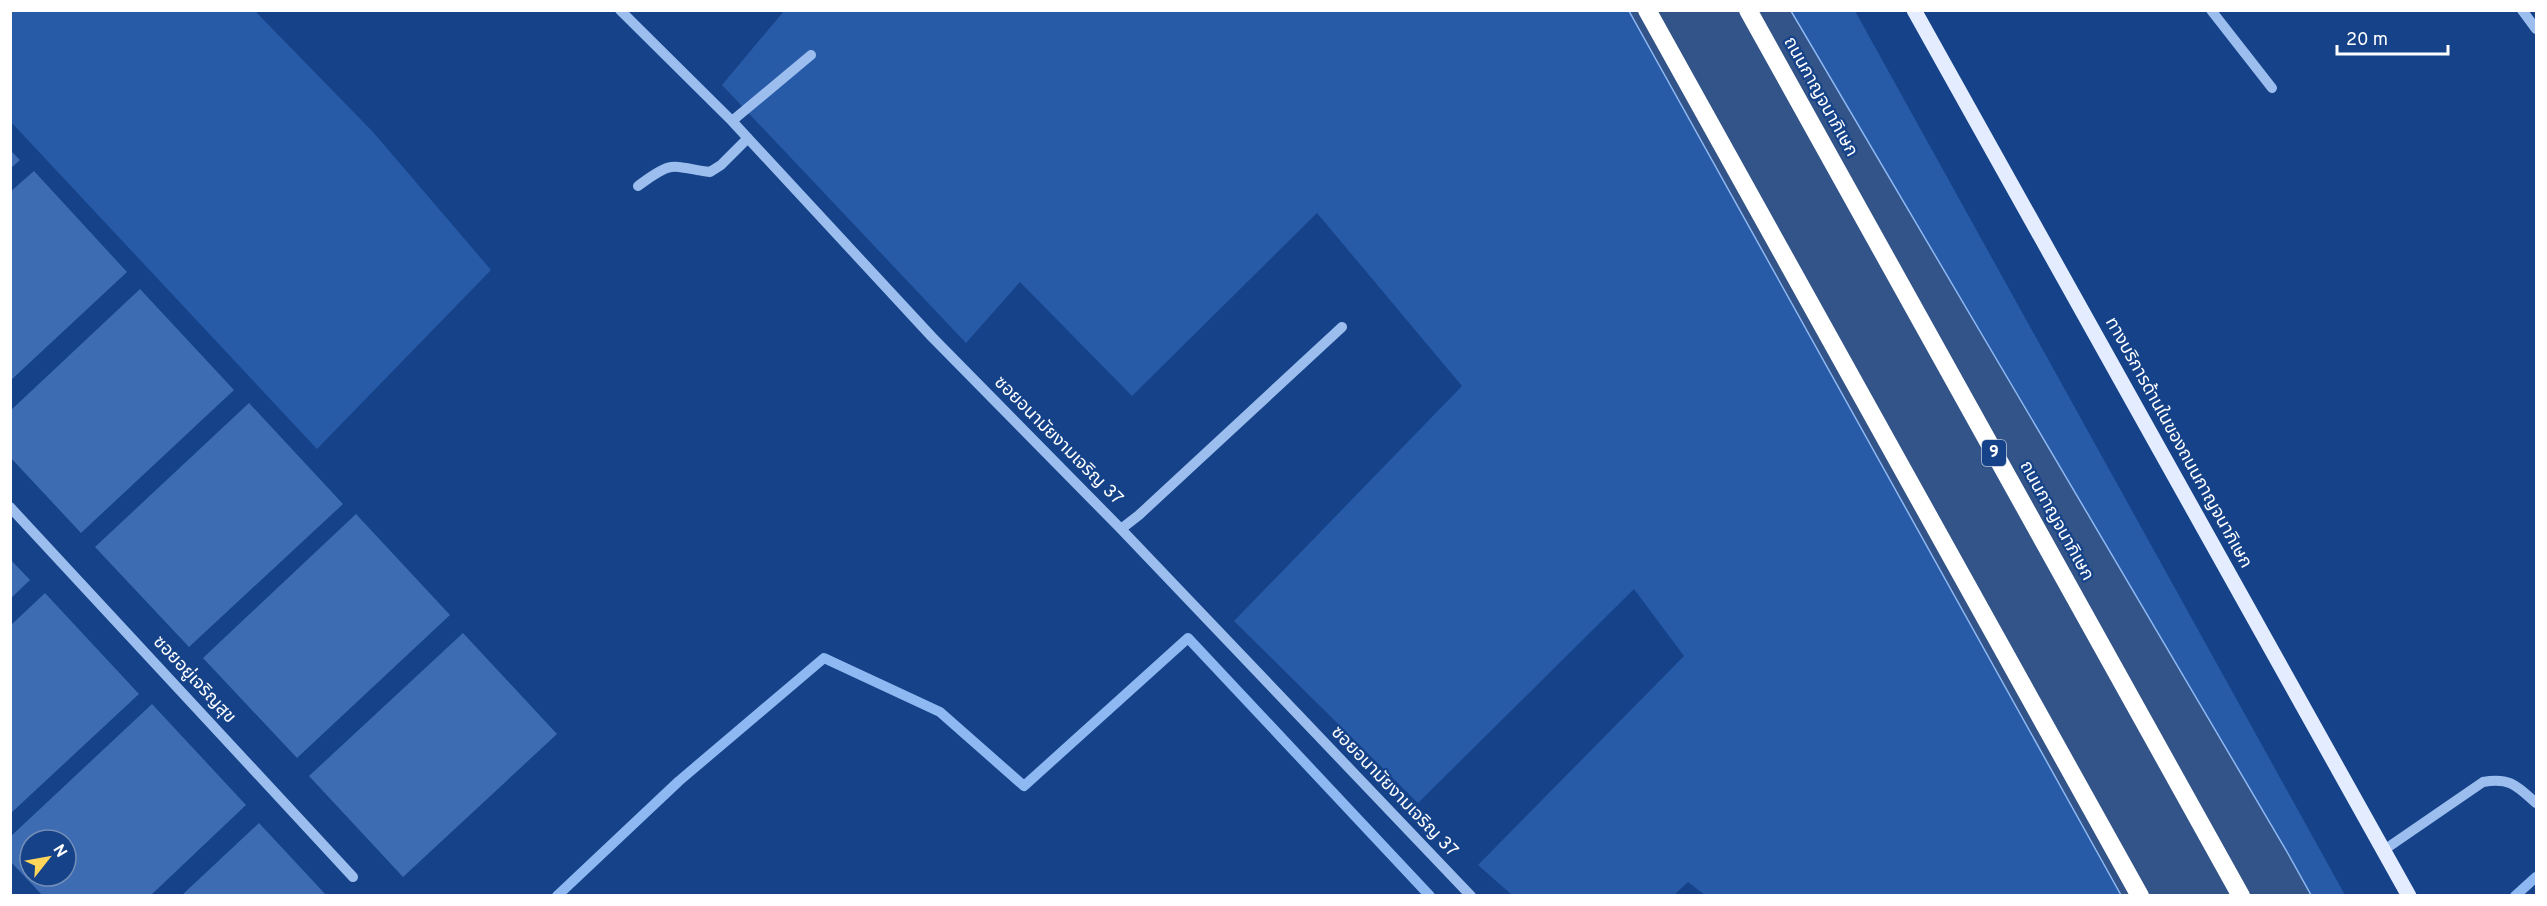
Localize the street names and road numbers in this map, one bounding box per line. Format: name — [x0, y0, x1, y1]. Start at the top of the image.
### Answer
street label: ถนนกาญจนาภิเษก — [1778, 33, 1862, 161]
street label: ทางบริการด้านในของถนนกาญจนาภิเษก — [2099, 313, 2257, 573]
street label: ซอยอนามัยงามเจริญ 37 — [989, 372, 1127, 510]
road number: 9 — [1982, 440, 2006, 466]
street label: ถนนกาญจนาภิเษก — [2014, 457, 2098, 585]
street label: ซอยอยู่เจริญสุข — [147, 631, 241, 729]
street label: ซอยอนามัยงามเจริญ 37 — [1326, 722, 1462, 862]

